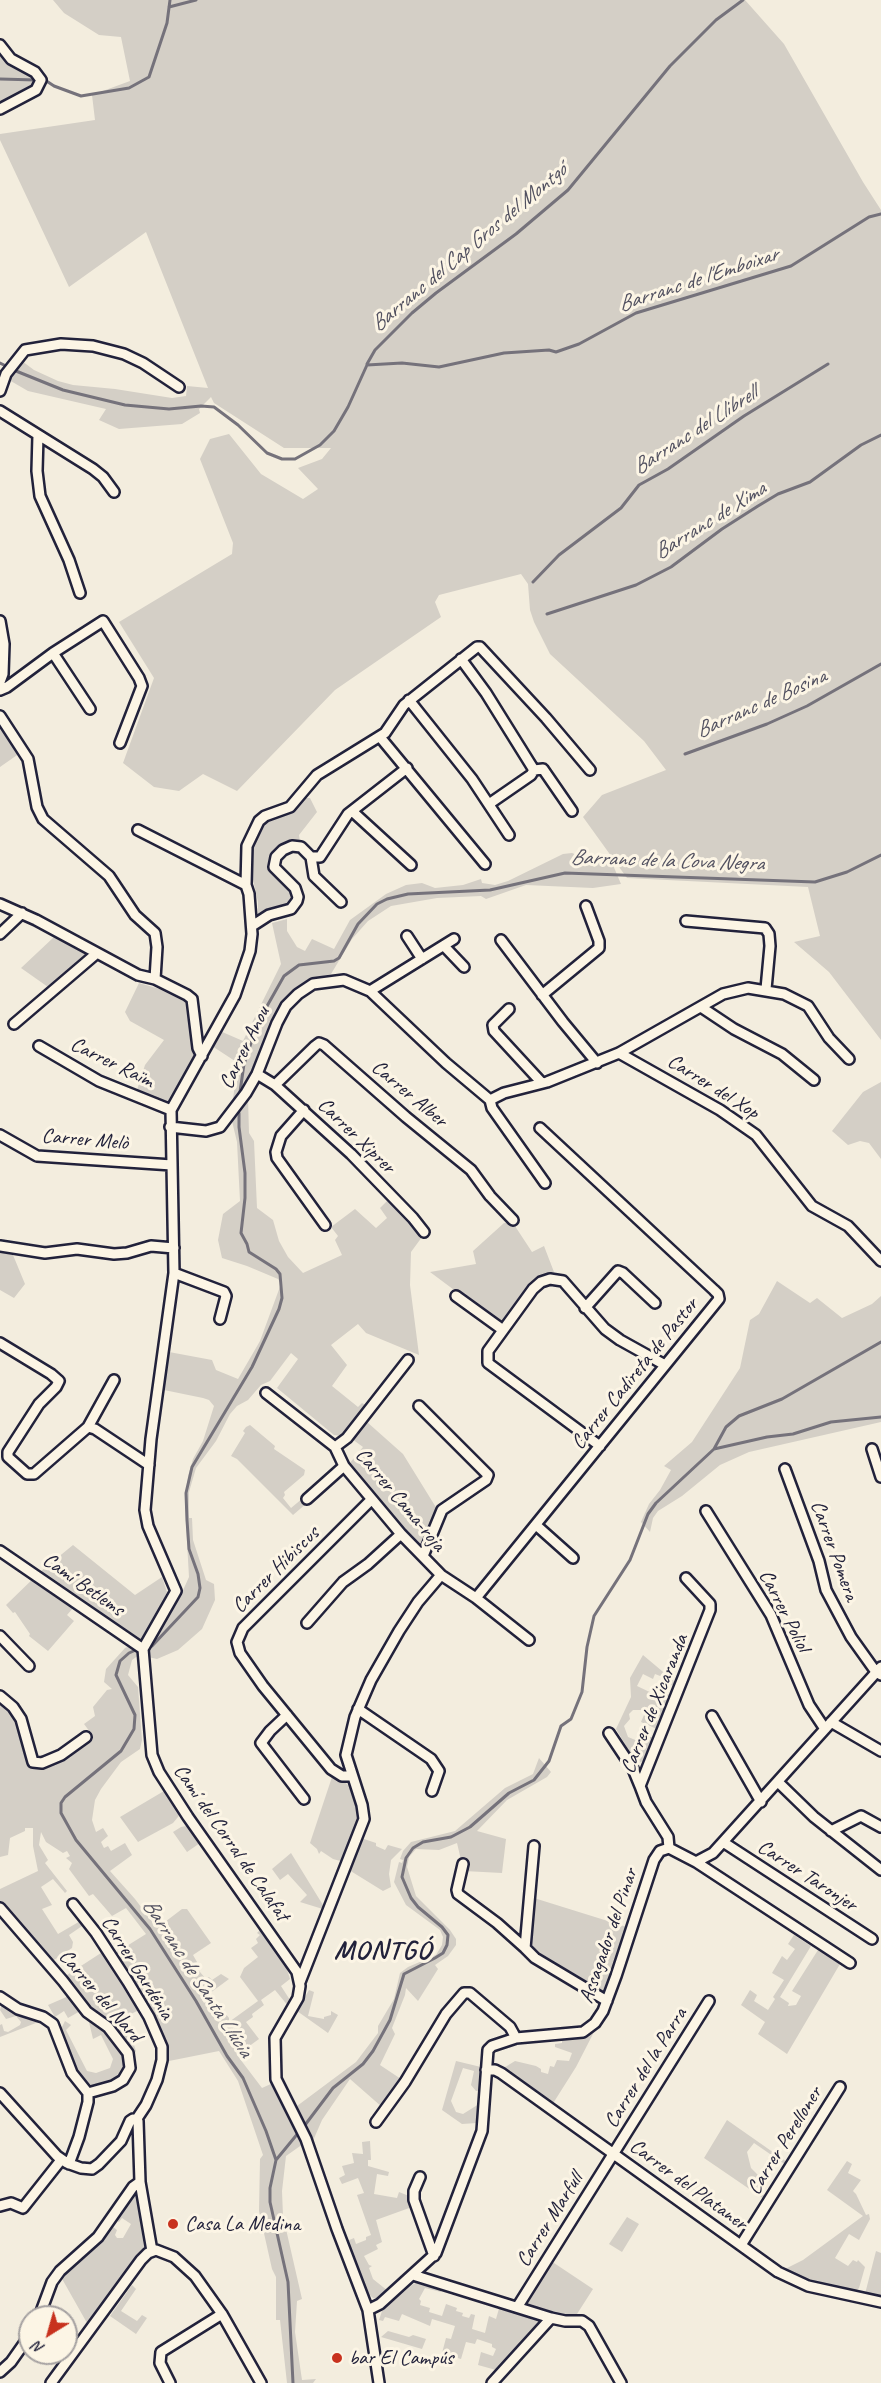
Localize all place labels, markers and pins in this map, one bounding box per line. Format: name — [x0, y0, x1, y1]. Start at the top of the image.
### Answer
place label: Casa La Medina — [185, 2211, 300, 2237]
marker: Casa La Medina — [166, 2217, 180, 2231]
place label: bar El Campús — [349, 2345, 453, 2371]
marker: bar El Campús — [330, 2351, 344, 2365]

